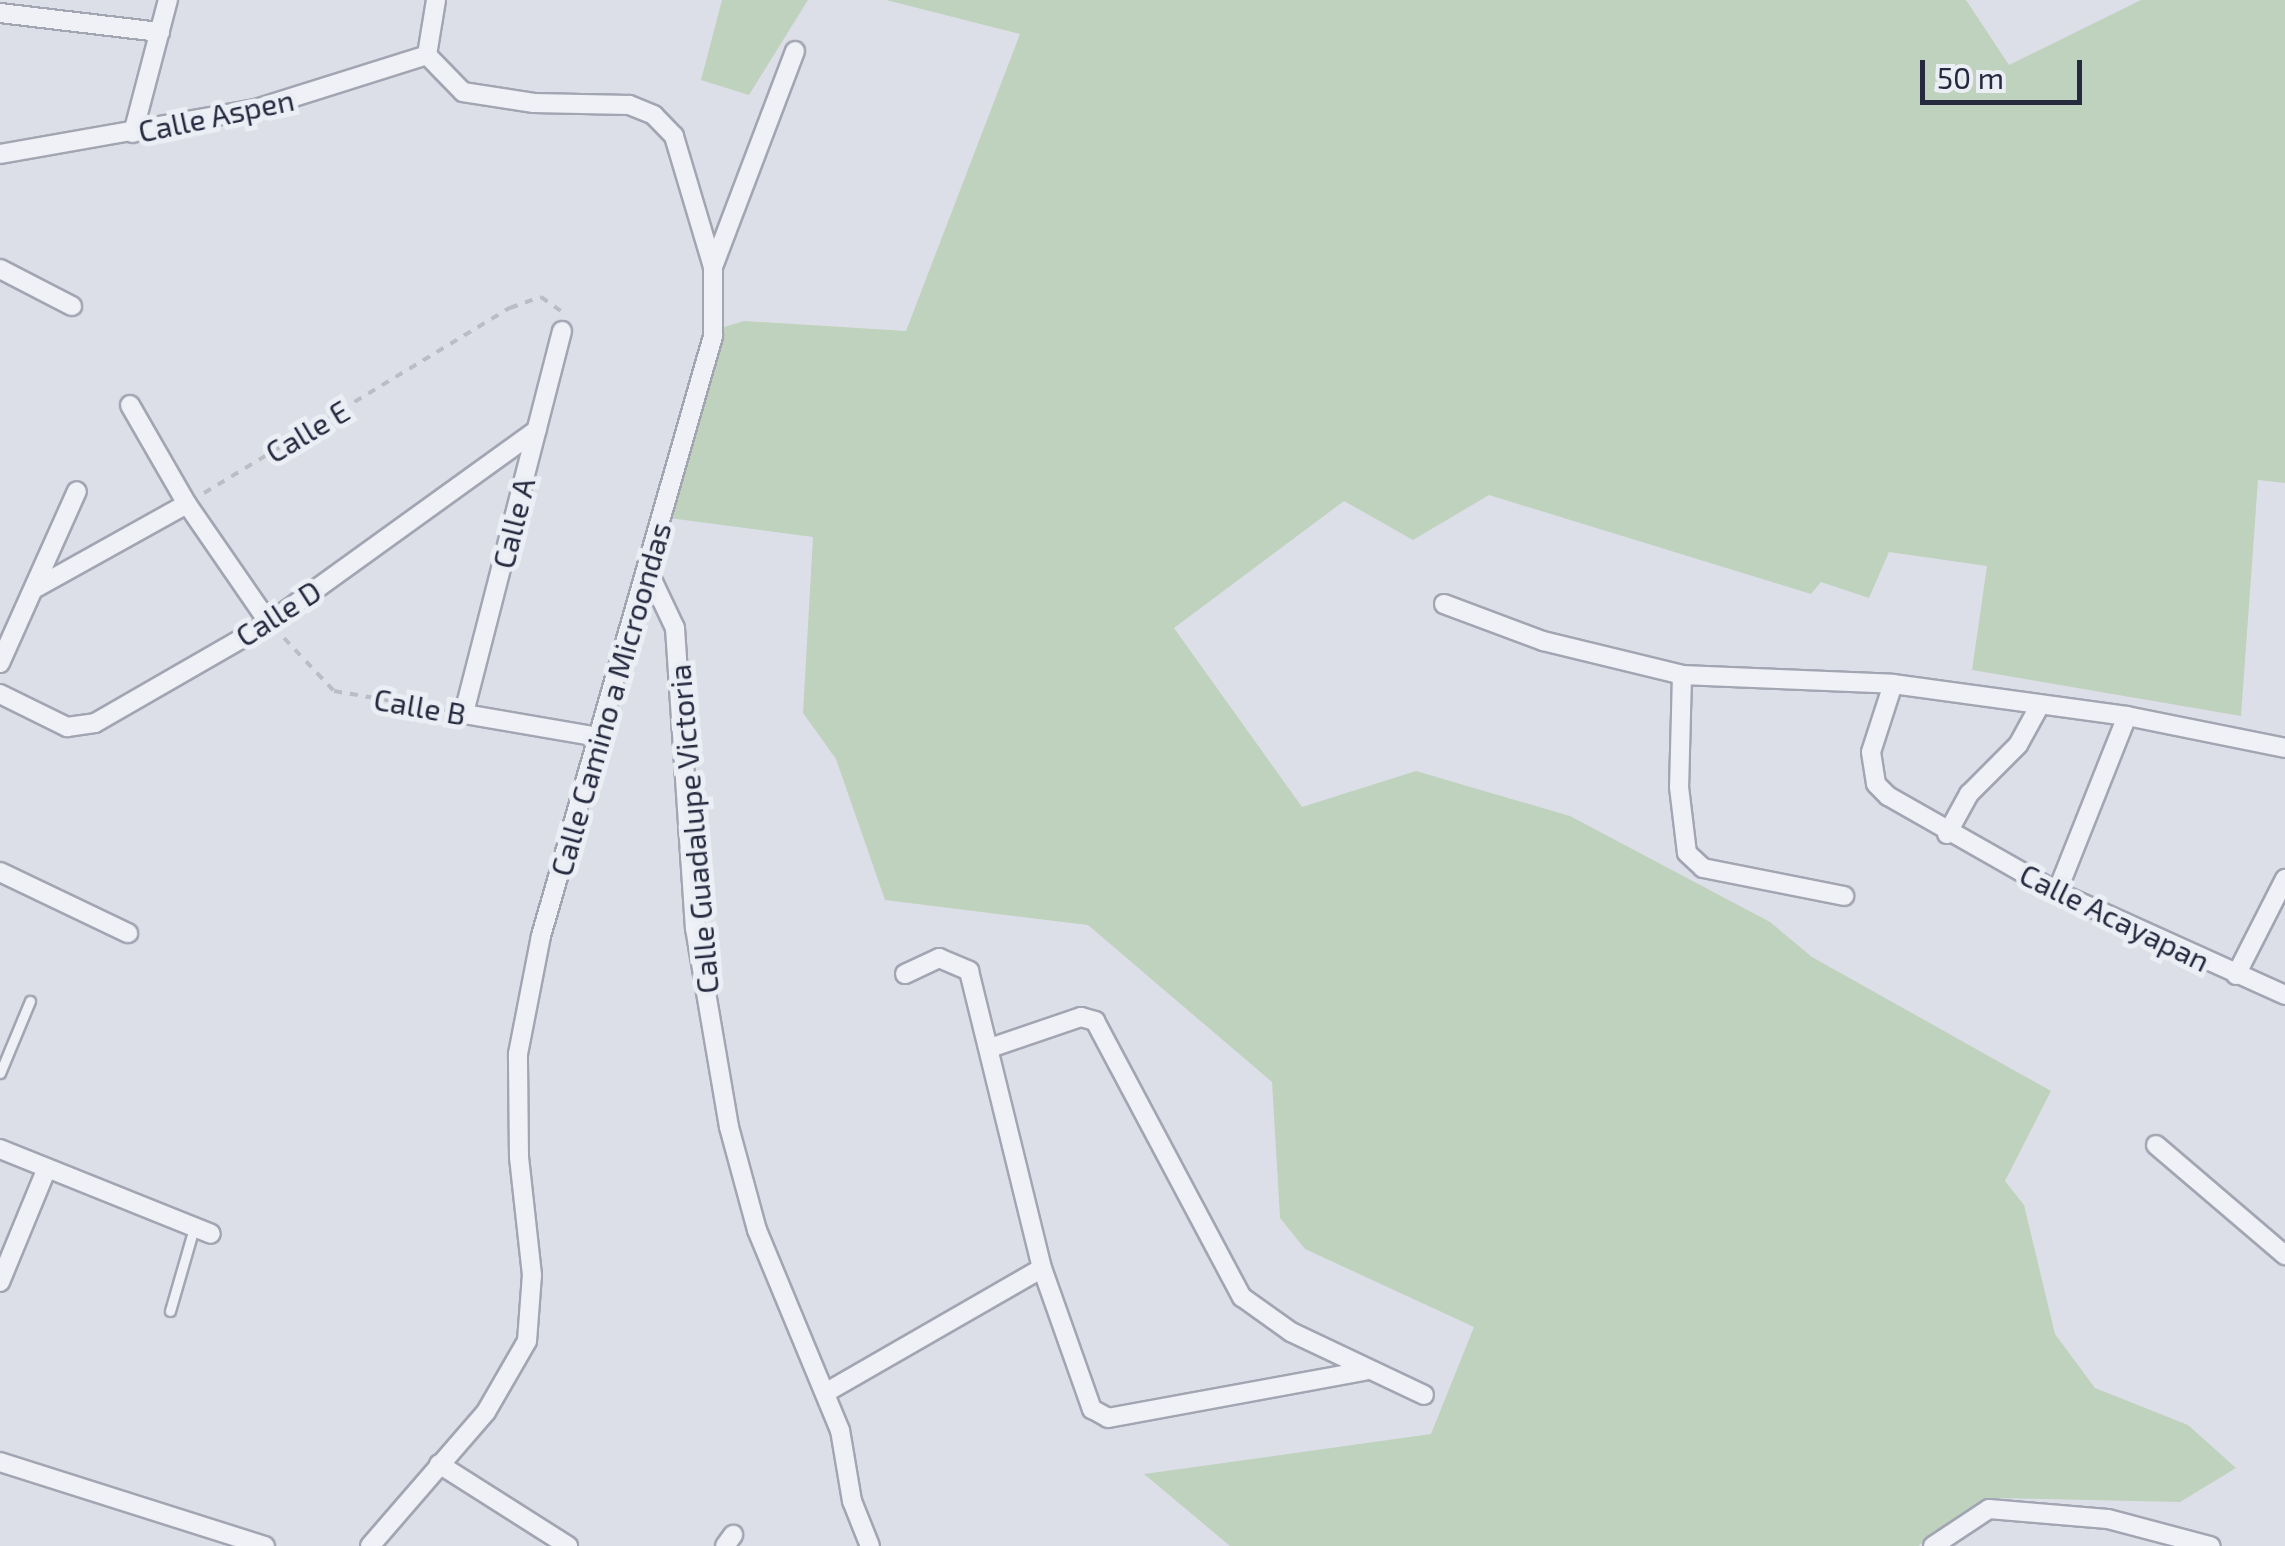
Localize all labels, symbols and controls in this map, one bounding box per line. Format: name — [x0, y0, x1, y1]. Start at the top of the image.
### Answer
scale bar — [1925, 40, 2088, 102]
text: 50 m — [1937, 59, 2004, 95]
street label: Calle Aspen — [134, 81, 298, 149]
street label: Calle E — [259, 392, 355, 470]
street label: Calle A — [484, 474, 542, 572]
street label: Calle Camino a Microondas — [542, 518, 678, 880]
street label: Calle D — [229, 572, 327, 654]
street label: Calle Guadalupe Victoria — [661, 662, 725, 996]
street label: Calle B — [371, 680, 469, 732]
street label: Calle Acayapan — [2014, 855, 2216, 979]

